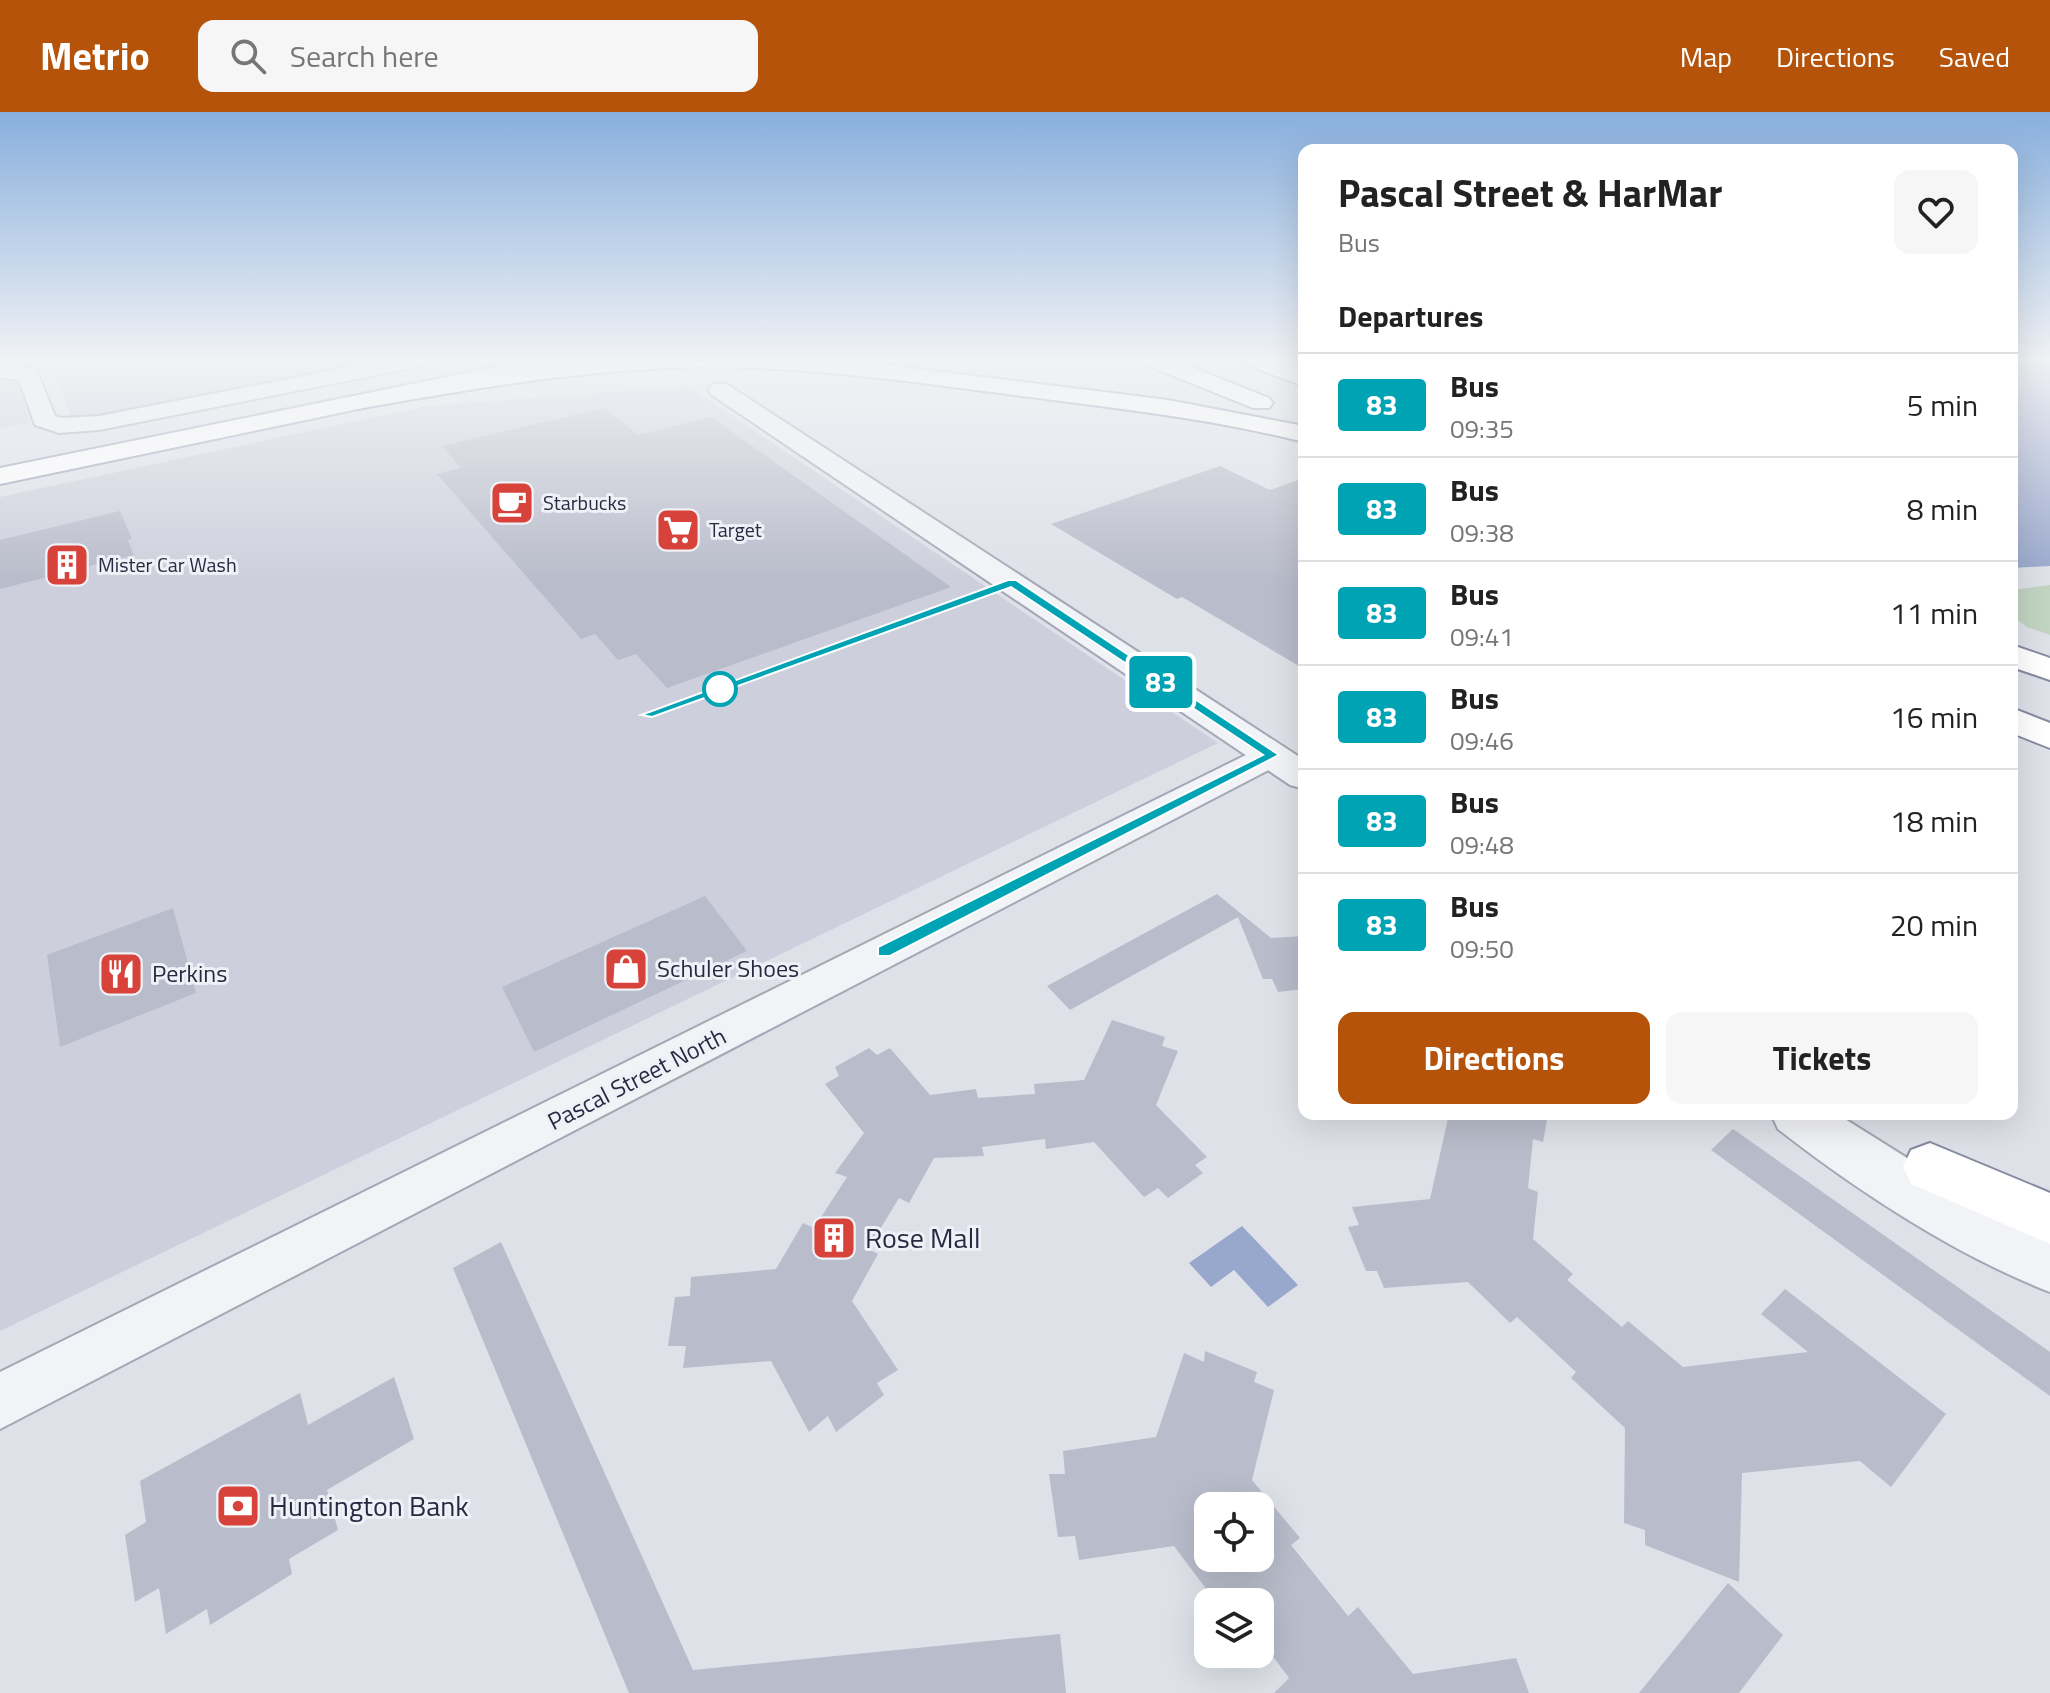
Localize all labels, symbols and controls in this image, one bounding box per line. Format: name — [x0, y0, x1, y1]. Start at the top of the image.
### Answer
search box — [198, 20, 758, 92]
text: Metrio — [40, 27, 150, 85]
text: Search here — [290, 33, 439, 79]
icon: search — [226, 34, 270, 78]
text: Map — [1680, 35, 1732, 78]
text: Directions — [1776, 35, 1895, 78]
text: Saved — [1939, 35, 2010, 78]
text: Pascal Street & HarMar — [1338, 164, 1722, 222]
button: heart — [1894, 170, 1978, 254]
text: Bus — [1338, 223, 1380, 262]
text: Departures — [1338, 293, 1483, 339]
text: Bus — [1450, 363, 1499, 409]
text: 5 min — [1907, 382, 1978, 428]
text: 83 — [1366, 383, 1398, 426]
text: 09:35 — [1450, 409, 1514, 448]
text: Bus — [1450, 467, 1499, 513]
cafe icon: Starbucks — [488, 479, 536, 527]
text: 8 min — [1907, 486, 1978, 532]
place label: Starbucks — [543, 487, 626, 518]
text: 83 — [1366, 487, 1398, 530]
supermarket icon: Target — [654, 506, 702, 554]
text: 09:38 — [1450, 513, 1514, 552]
place label: Target — [709, 514, 762, 545]
building icon: Mister Car Wash — [43, 541, 91, 589]
place label: Mister Car Wash — [98, 549, 237, 580]
text: Bus — [1450, 571, 1499, 617]
text: 11 min — [1890, 590, 1978, 636]
text: 83 — [1366, 591, 1398, 634]
text: 09:41 — [1450, 617, 1514, 656]
line badge: 83 — [1125, 656, 1197, 708]
text: 83 — [1145, 660, 1177, 703]
unlabelled marker — [703, 672, 737, 706]
text: Bus — [1450, 675, 1499, 721]
text: 16 min — [1890, 694, 1978, 740]
text: 83 — [1366, 695, 1398, 738]
text: 09:46 — [1450, 721, 1514, 760]
text: Bus — [1450, 779, 1499, 825]
text: 18 min — [1890, 798, 1978, 844]
text: 83 — [1366, 799, 1398, 842]
text: 09:48 — [1450, 825, 1514, 864]
text: Bus — [1450, 883, 1499, 929]
text: 20 min — [1890, 902, 1978, 948]
text: 83 — [1366, 903, 1398, 946]
text: 09:50 — [1450, 929, 1514, 968]
shop icon: Schuler Shoes — [602, 945, 650, 993]
restaurant icon: Perkins — [97, 950, 145, 998]
place label: Schuler Shoes — [657, 950, 799, 986]
place label: Perkins — [152, 955, 227, 991]
button: Directions — [1338, 1012, 1650, 1104]
button: Tickets — [1666, 1012, 1978, 1104]
street label: Pascal Street North — [541, 1018, 732, 1139]
building icon: Rose Mall — [810, 1214, 858, 1262]
place label: Rose Mall — [865, 1216, 981, 1259]
bank icon: Huntington Bank — [214, 1482, 262, 1530]
place label: Huntington Bank — [269, 1484, 469, 1527]
map controls — [1194, 1492, 1274, 1668]
button: locate — [1194, 1492, 1274, 1572]
button: layers — [1194, 1588, 1274, 1668]

